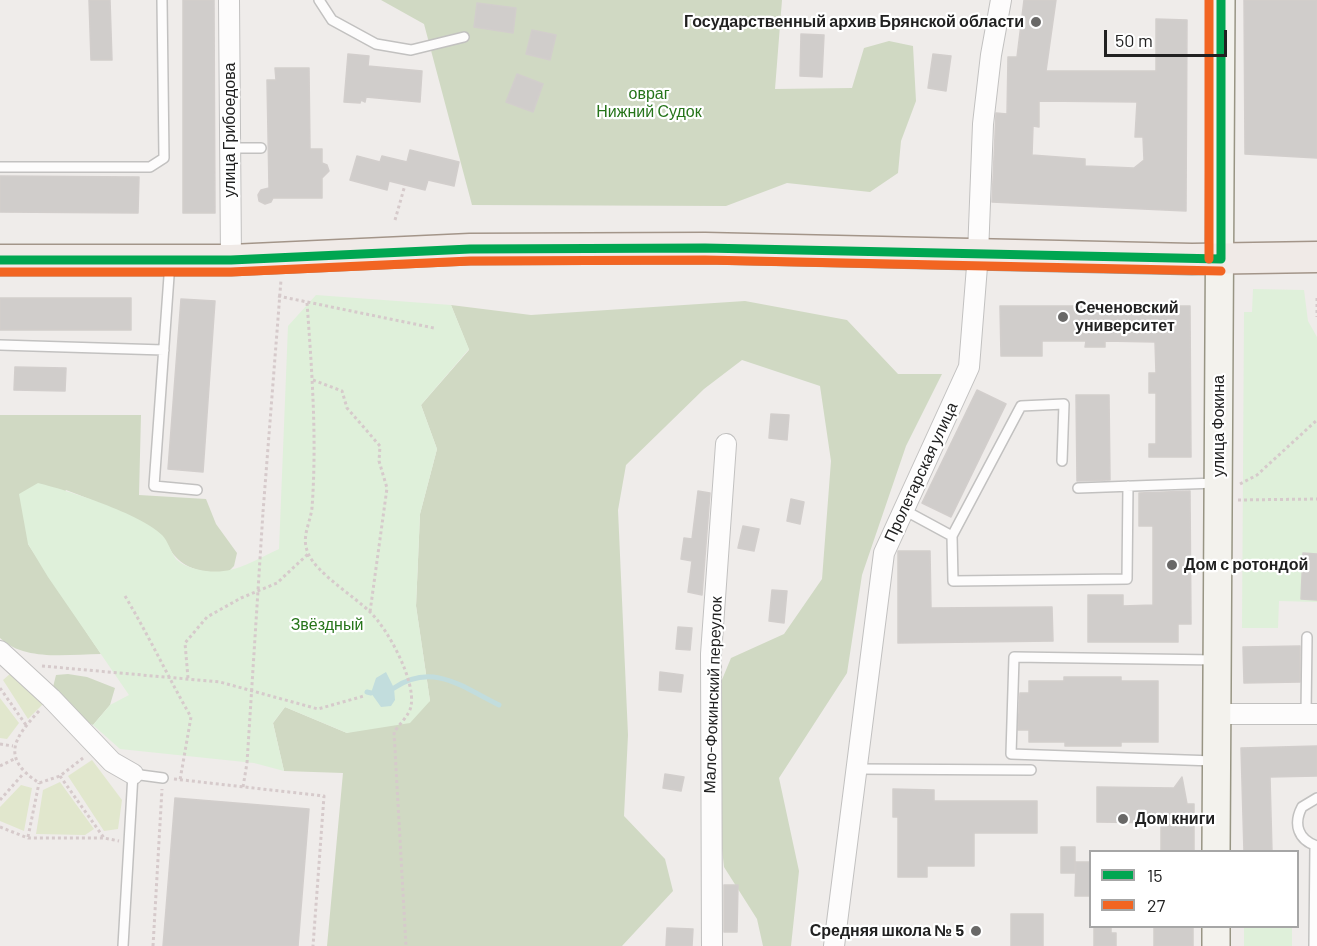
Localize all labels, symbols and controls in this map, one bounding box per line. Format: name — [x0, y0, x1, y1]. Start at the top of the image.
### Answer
place label: Государственный архив Брянской области — [684, 12, 1024, 32]
marker: Государственный архив Брянской области — [1029, 15, 1043, 29]
scale bar — [1107, 18, 1230, 56]
text: 50 m — [1115, 29, 1153, 51]
street label: улица Грибоедова — [220, 63, 240, 197]
park label: овраг Нижний Судок — [596, 84, 702, 122]
place label: Сеченовский университет — [1075, 298, 1179, 336]
marker: Сеченовский университет — [1056, 310, 1070, 324]
street label: улица Фокина — [1209, 375, 1229, 477]
street label: Пролетарская улица — [880, 399, 962, 545]
place label: Дом с ротондой — [1184, 555, 1308, 575]
marker: Дом с ротондой — [1165, 558, 1179, 572]
street label: Мало-Фокинский переулок — [700, 596, 726, 794]
park label: Звёздный — [291, 615, 363, 635]
place label: Дом книги — [1135, 809, 1215, 829]
marker: Дом книги — [1116, 812, 1130, 826]
legend — [1089, 850, 1299, 928]
text: 15 — [1147, 864, 1163, 886]
text: 27 — [1147, 894, 1165, 916]
place label: Средняя школа № 5 — [810, 921, 964, 941]
marker: Средняя школа № 5 — [969, 924, 983, 938]

